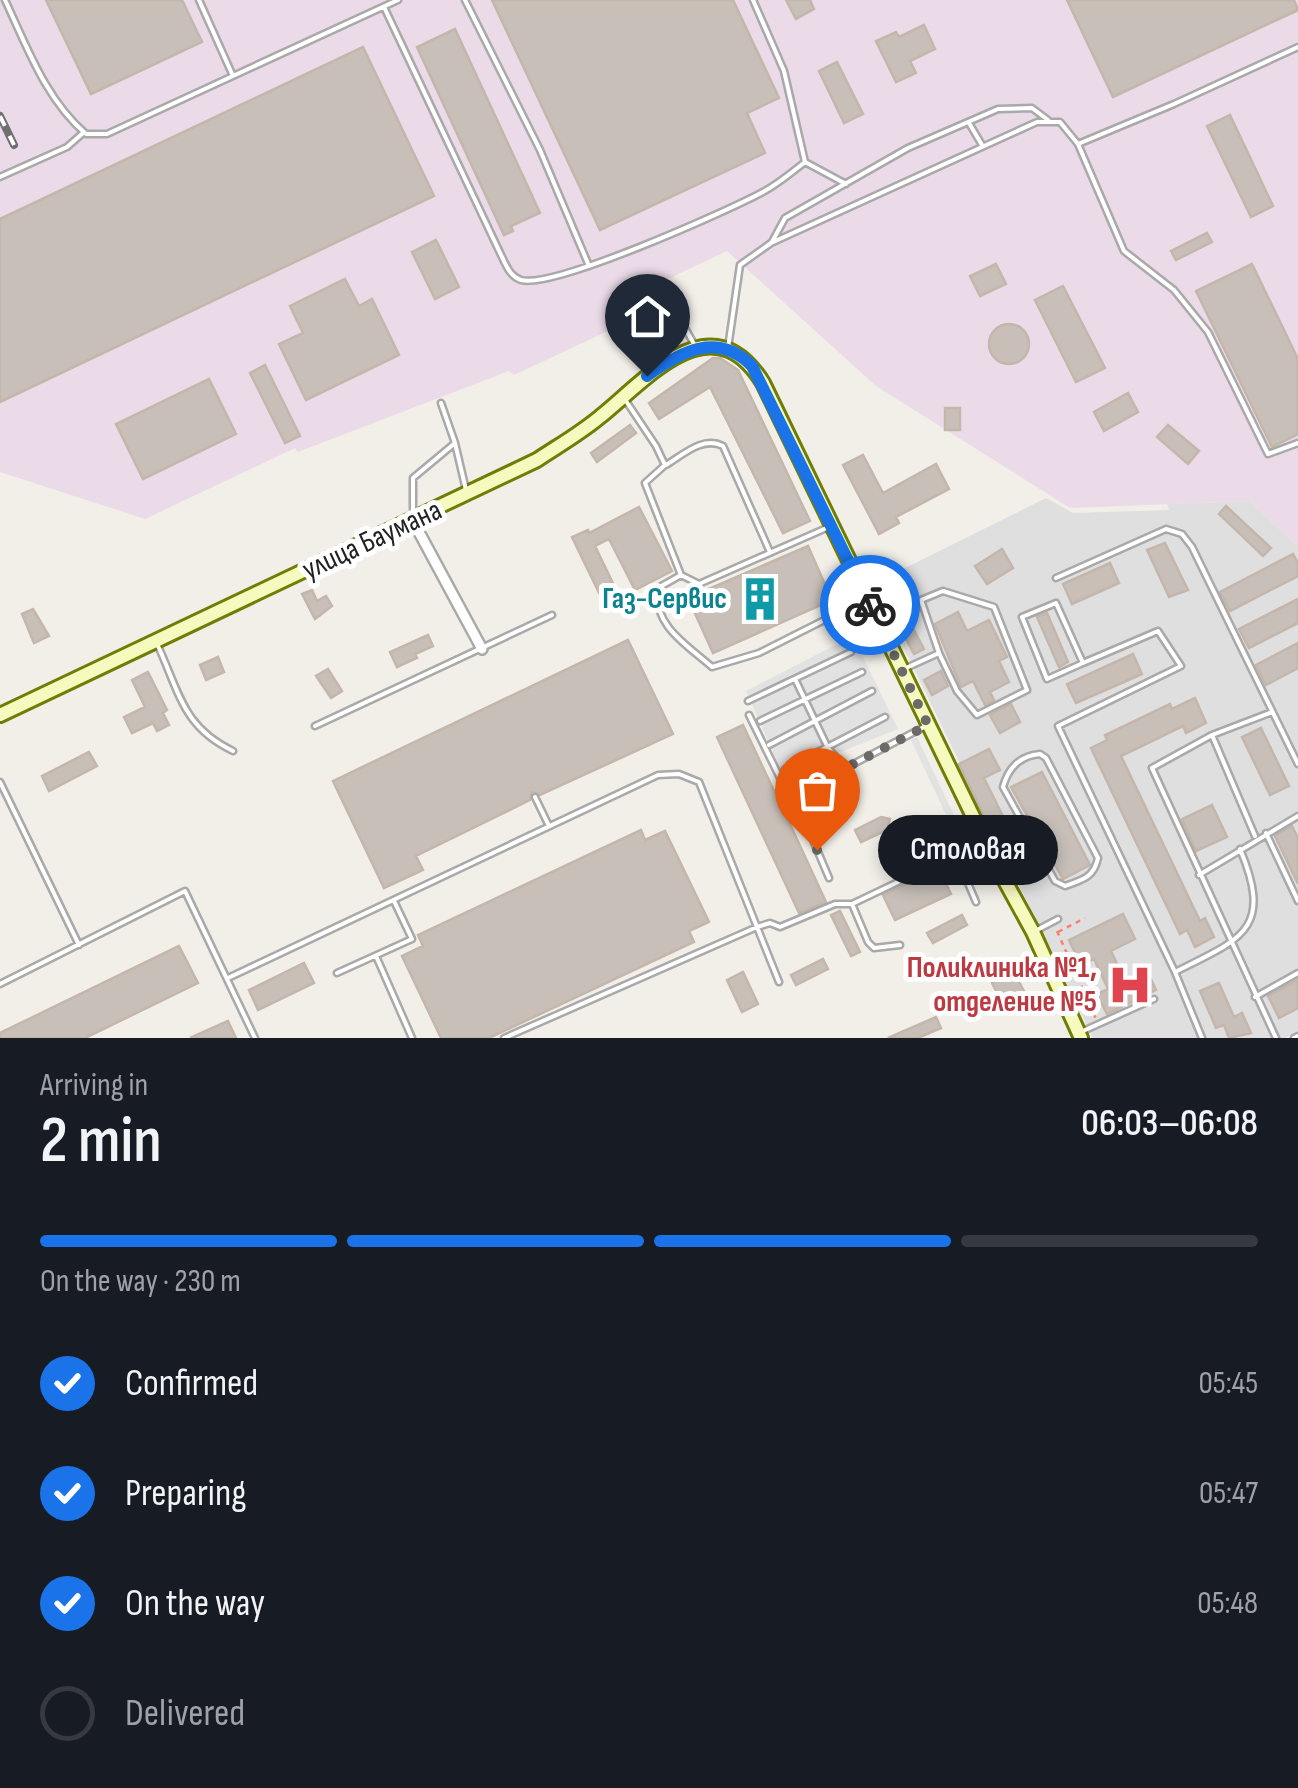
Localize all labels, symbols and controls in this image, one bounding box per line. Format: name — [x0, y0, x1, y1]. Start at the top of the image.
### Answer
pin — [605, 274, 690, 377]
icon: home — [620, 289, 675, 344]
street label: улица Баумана — [297, 492, 447, 588]
courier — [820, 555, 920, 655]
building icon: Газ-Сервис — [736, 575, 784, 623]
icon: bike — [843, 578, 898, 633]
place label: Газ-Сервис — [602, 581, 727, 617]
pin — [775, 748, 860, 851]
icon: bag — [790, 763, 845, 818]
callout: Столовая — [877, 815, 1057, 885]
text: Столовая — [910, 830, 1026, 869]
place label: Поликлиника №1, отделение №5 — [907, 950, 1097, 1020]
hospital icon: Поликлиника №1, отделение №5 — [1106, 961, 1154, 1009]
text: Arriving in — [40, 1066, 148, 1105]
text: 06:03–06:08 — [1081, 1101, 1258, 1146]
text: 2 min — [40, 1103, 162, 1181]
text: On the way · 230 m — [40, 1262, 241, 1301]
icon: check — [40, 1356, 95, 1411]
text: Confirmed — [125, 1361, 258, 1406]
text: 05:45 — [1199, 1364, 1258, 1403]
icon: check — [40, 1466, 95, 1521]
text: Preparing — [125, 1471, 246, 1516]
text: 05:47 — [1199, 1474, 1258, 1513]
icon: check — [40, 1576, 95, 1631]
text: On the way — [125, 1581, 265, 1626]
text: 05:48 — [1197, 1584, 1258, 1623]
text: Delivered — [125, 1691, 245, 1736]

